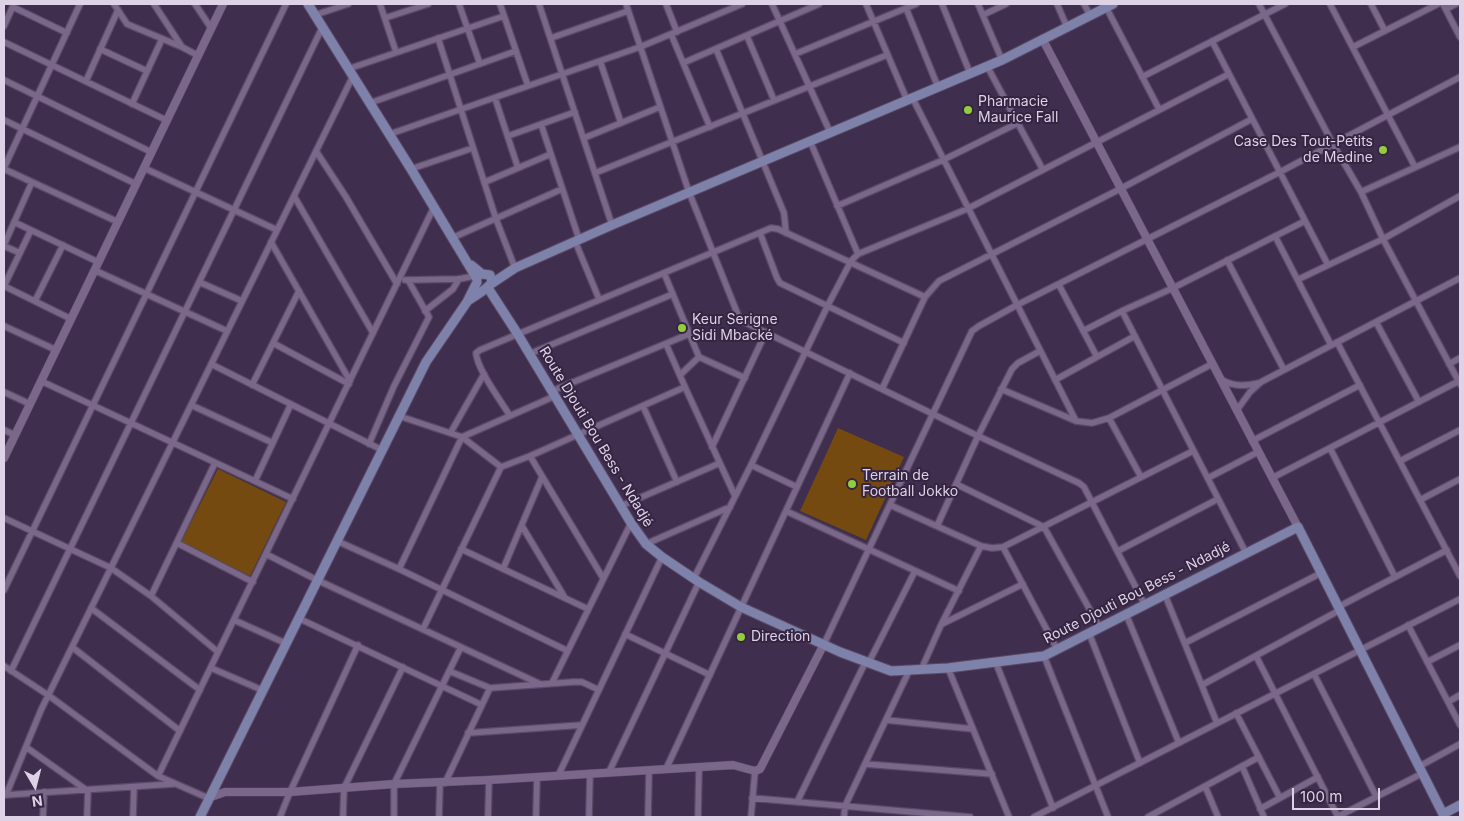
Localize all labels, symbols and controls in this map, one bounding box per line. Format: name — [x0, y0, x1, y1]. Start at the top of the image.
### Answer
place label: Pharmacie Maurice Fall — [978, 94, 1058, 126]
marker: Pharmacie Maurice Fall — [962, 104, 974, 116]
place label: Case Des Tout-Petits de Medine — [1234, 134, 1373, 166]
marker: Case Des Tout-Petits de Medine — [1377, 144, 1389, 156]
place label: Keur Serigne Sidi Mbacké — [692, 312, 778, 344]
marker: Keur Serigne Sidi Mbacké — [676, 322, 688, 334]
street label: Route Djouti Bou Bess - Ndadjé — [535, 344, 657, 530]
place label: Terrain de Football Jokko — [862, 468, 958, 501]
marker: Terrain de Football Jokko — [846, 478, 858, 490]
street label: Route Djouti Bou Bess - Ndadjé — [1041, 538, 1233, 648]
place label: Direction — [751, 629, 810, 645]
marker: Direction — [735, 631, 747, 643]
north arrow — [10, 761, 60, 811]
scale bar — [1294, 778, 1382, 810]
text: 100 m — [1300, 787, 1342, 806]
text: N — [31, 792, 44, 811]

